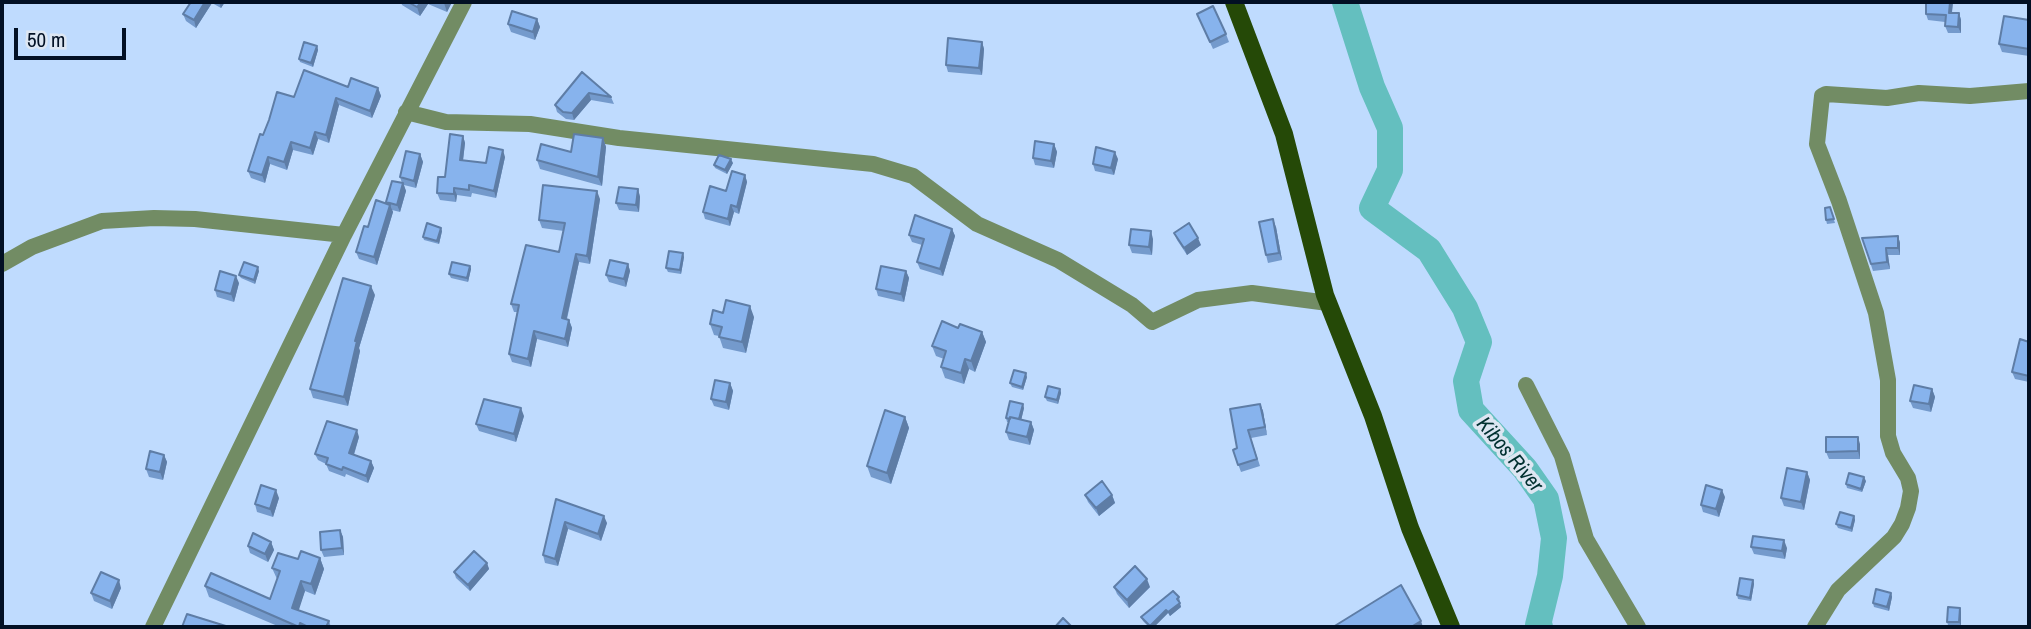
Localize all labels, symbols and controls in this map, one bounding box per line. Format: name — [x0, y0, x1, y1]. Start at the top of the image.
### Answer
scale bar — [18, 14, 130, 58]
text: 50 m — [27, 25, 65, 54]
water label: Kibos River — [1470, 412, 1548, 498]

